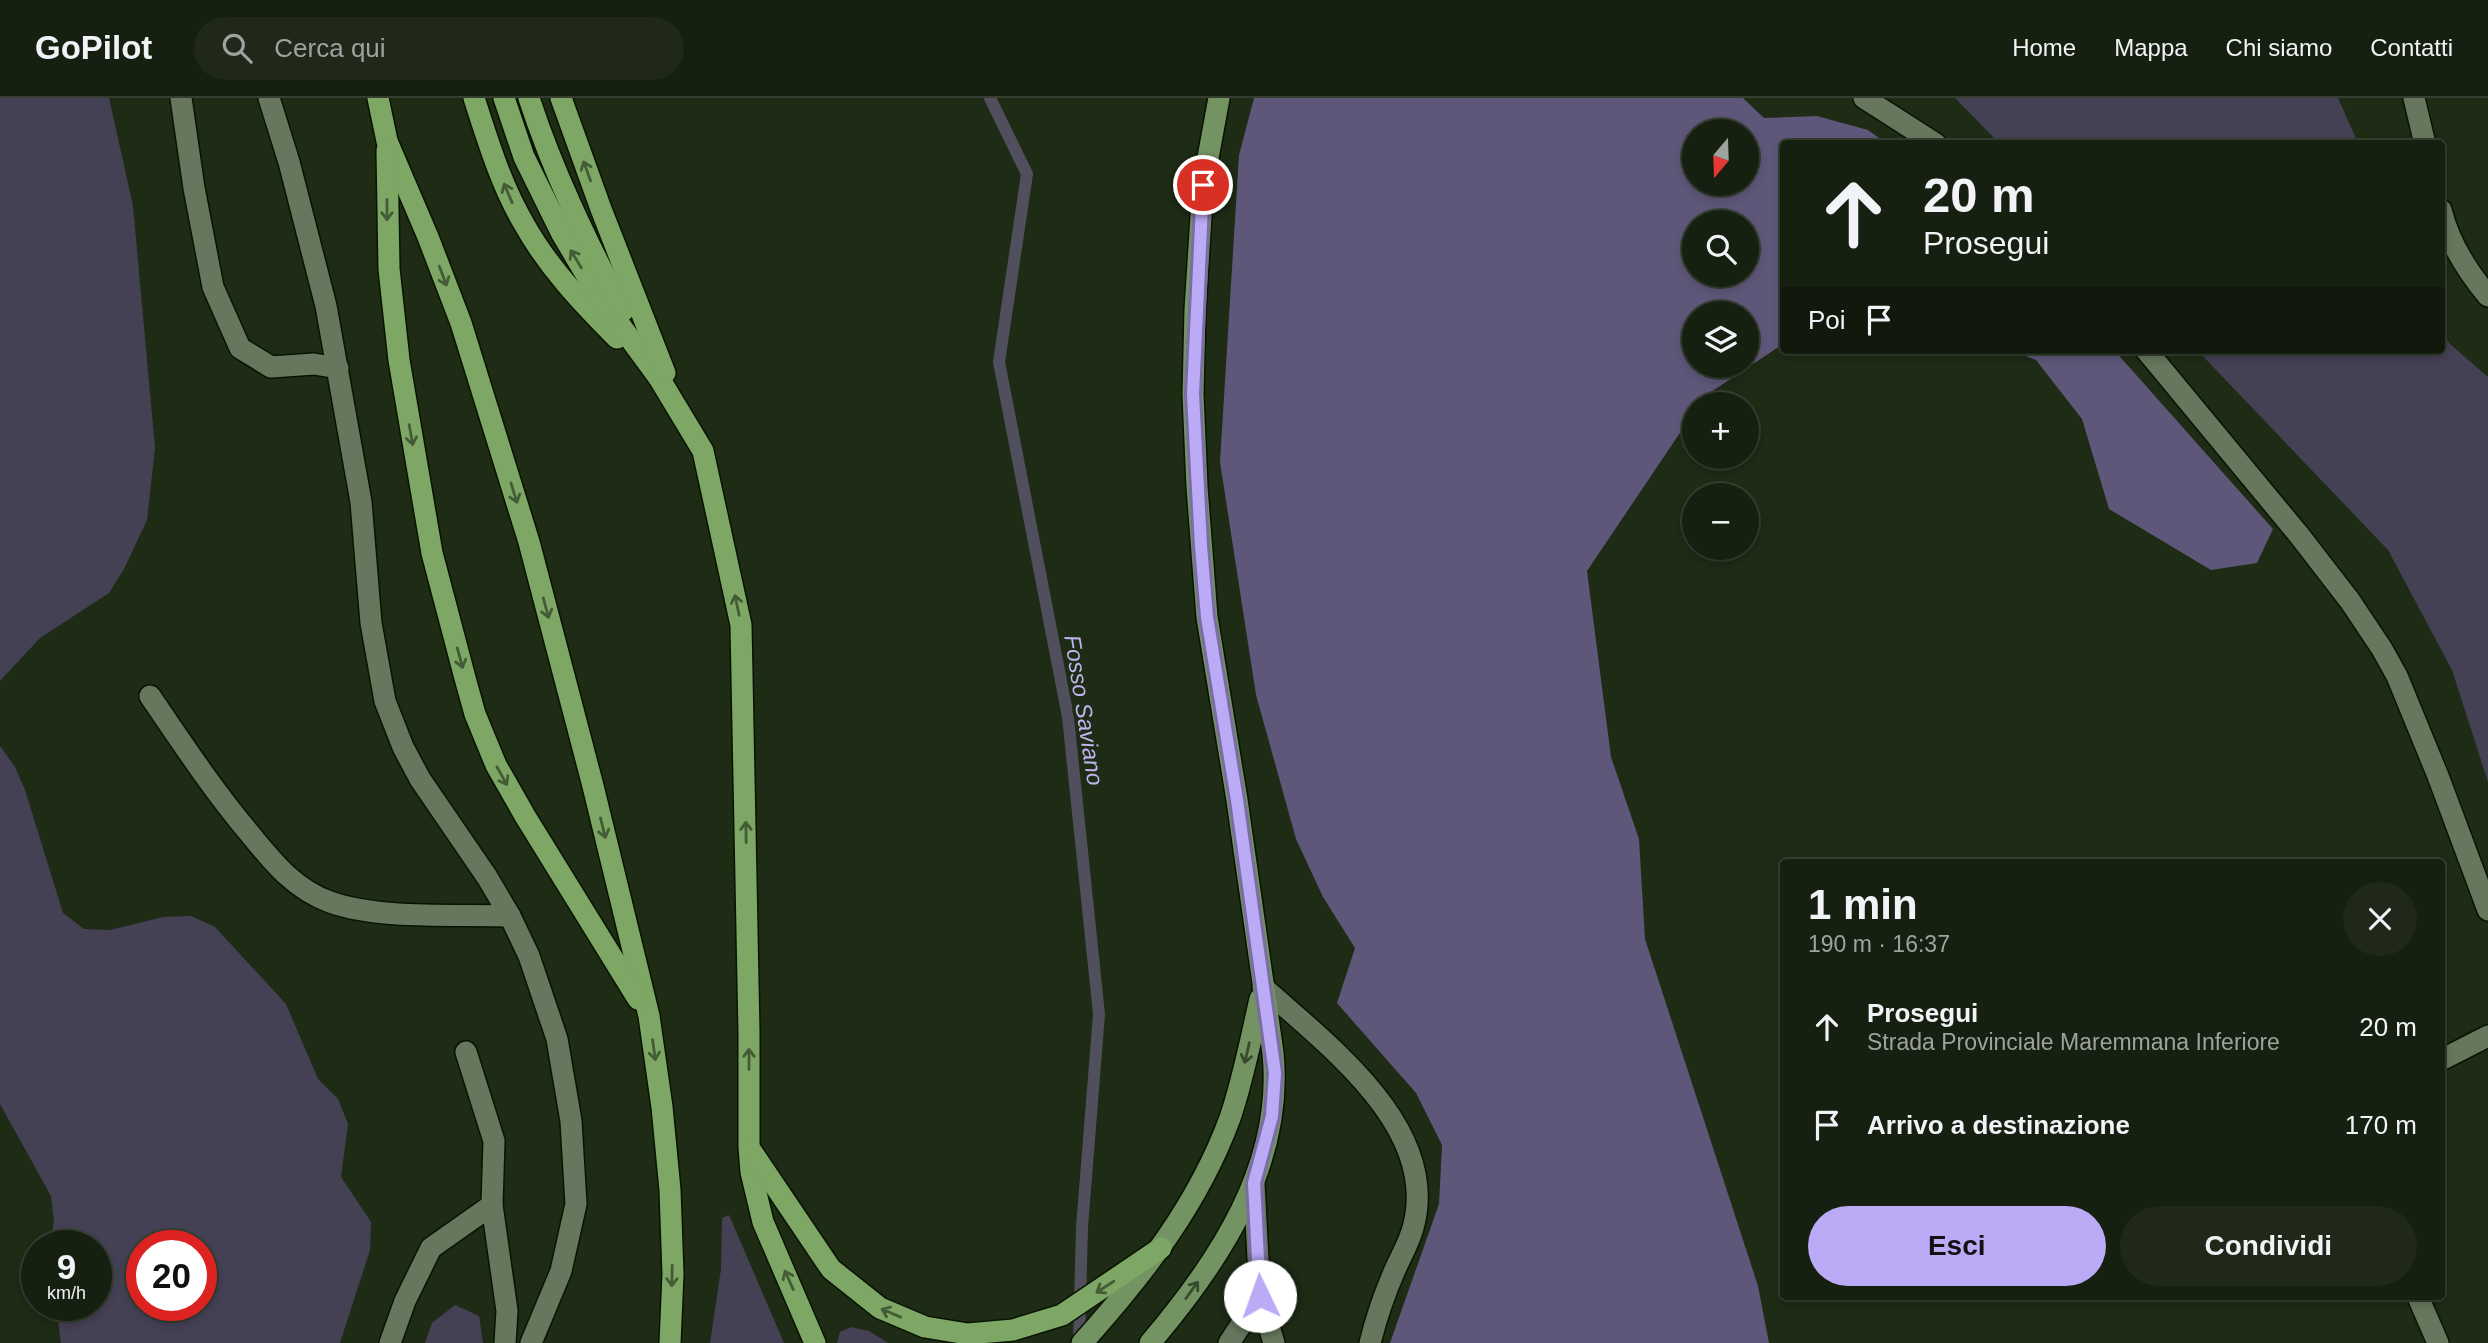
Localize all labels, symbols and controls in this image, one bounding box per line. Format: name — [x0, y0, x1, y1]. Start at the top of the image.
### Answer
search box — [194, 17, 684, 80]
text: GoPilot — [35, 29, 152, 66]
icon: search — [218, 29, 256, 67]
text: Cerca qui — [274, 33, 386, 63]
text: Home — [2012, 34, 2076, 61]
text: Mappa — [2114, 34, 2188, 61]
text: Chi siamo — [2226, 34, 2332, 61]
text: Contatti — [2370, 34, 2453, 61]
north arrow — [1682, 119, 1759, 196]
map controls — [1682, 119, 1759, 560]
pin — [1173, 155, 1233, 215]
one-way arrow — [579, 161, 592, 183]
icon: arrive — [1184, 166, 1222, 204]
icon: ahead — [1808, 168, 1899, 259]
text: 20 m — [1923, 168, 2035, 222]
one-way arrow — [501, 183, 514, 205]
one-way arrow — [380, 198, 394, 221]
button: search — [1682, 210, 1759, 287]
text: Prosegui — [1923, 225, 2049, 261]
one-way arrow — [569, 249, 583, 269]
one-way arrow — [438, 265, 451, 287]
button: layers — [1682, 301, 1759, 378]
icon: arrive — [1860, 301, 1898, 339]
text: Poi — [1808, 305, 1846, 335]
button: + — [1682, 392, 1759, 469]
one-way arrow — [405, 424, 418, 446]
one-way arrow — [508, 481, 521, 503]
button: − — [1682, 483, 1759, 560]
one-way arrow — [729, 594, 743, 617]
one-way arrow — [540, 596, 553, 619]
water label: Fosso Saviano — [1059, 633, 1109, 787]
one-way arrow — [454, 646, 467, 668]
one-way arrow — [495, 766, 509, 786]
one-way arrow — [597, 816, 611, 839]
one-way arrow — [739, 821, 753, 844]
text: 1 min — [1808, 881, 1918, 928]
button: close — [2343, 882, 2417, 956]
text: 190 m · 16:37 — [1808, 931, 1950, 957]
text: Prosegui — [1867, 998, 1978, 1028]
icon: ahead — [1808, 1008, 1846, 1046]
text: 20 m — [2359, 1012, 2417, 1042]
text: Strada Provinciale Maremmana Inferiore — [1867, 1029, 2280, 1055]
one-way arrow — [647, 1038, 660, 1061]
one-way arrow — [1240, 1041, 1253, 1064]
one-way arrow — [742, 1048, 756, 1071]
icon: arrive — [1808, 1106, 1846, 1144]
text: Arrivo a destinazione — [1867, 1110, 2130, 1140]
text: 170 m — [2345, 1110, 2417, 1140]
button: Esci — [1808, 1206, 2106, 1286]
button: Condividi — [2120, 1206, 2417, 1286]
speed limit sign: 20 — [126, 1230, 217, 1321]
text: 9 — [57, 1247, 76, 1286]
position arrow — [1223, 1259, 1297, 1333]
one-way arrow — [665, 1265, 679, 1288]
one-way arrow — [782, 1270, 795, 1291]
one-way arrow — [1096, 1280, 1115, 1294]
one-way arrow — [1185, 1281, 1200, 1300]
text: km/h — [47, 1283, 86, 1303]
one-way arrow — [881, 1306, 903, 1319]

